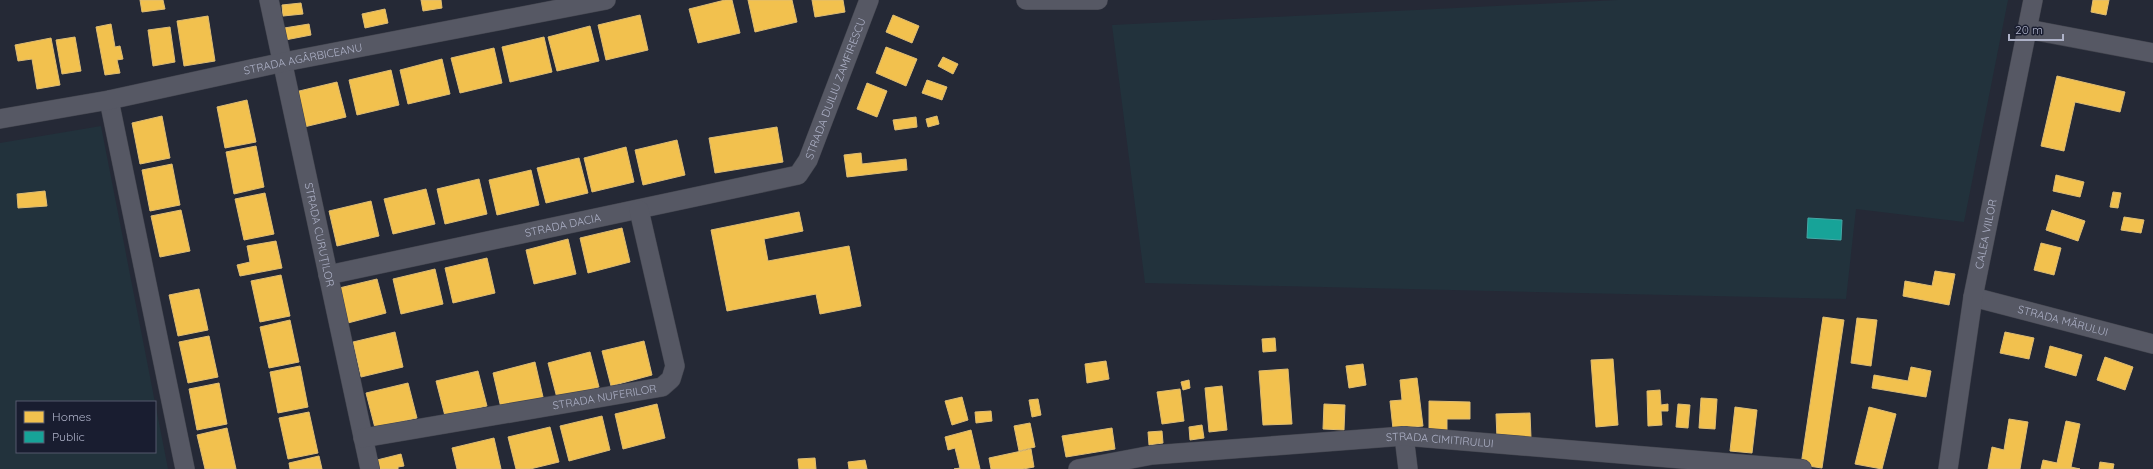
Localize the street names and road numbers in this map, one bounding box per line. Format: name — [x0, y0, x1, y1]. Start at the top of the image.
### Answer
street label: STRADA DUILIU ZAMFIRESCU — [802, 16, 869, 161]
street label: STRADA AGÂRBICEANU — [242, 40, 364, 78]
street label: STRADA CURUȚILOR — [301, 181, 338, 288]
street label: CALEA VIILOR — [1972, 198, 2000, 270]
street label: STRADA DACIA — [523, 210, 602, 240]
street label: STRADA MĂRULUI — [2016, 302, 2110, 339]
street label: STRADA NUFERILOR — [551, 381, 658, 413]
street label: STRADA CIMITIRULUI — [1386, 429, 1494, 450]

